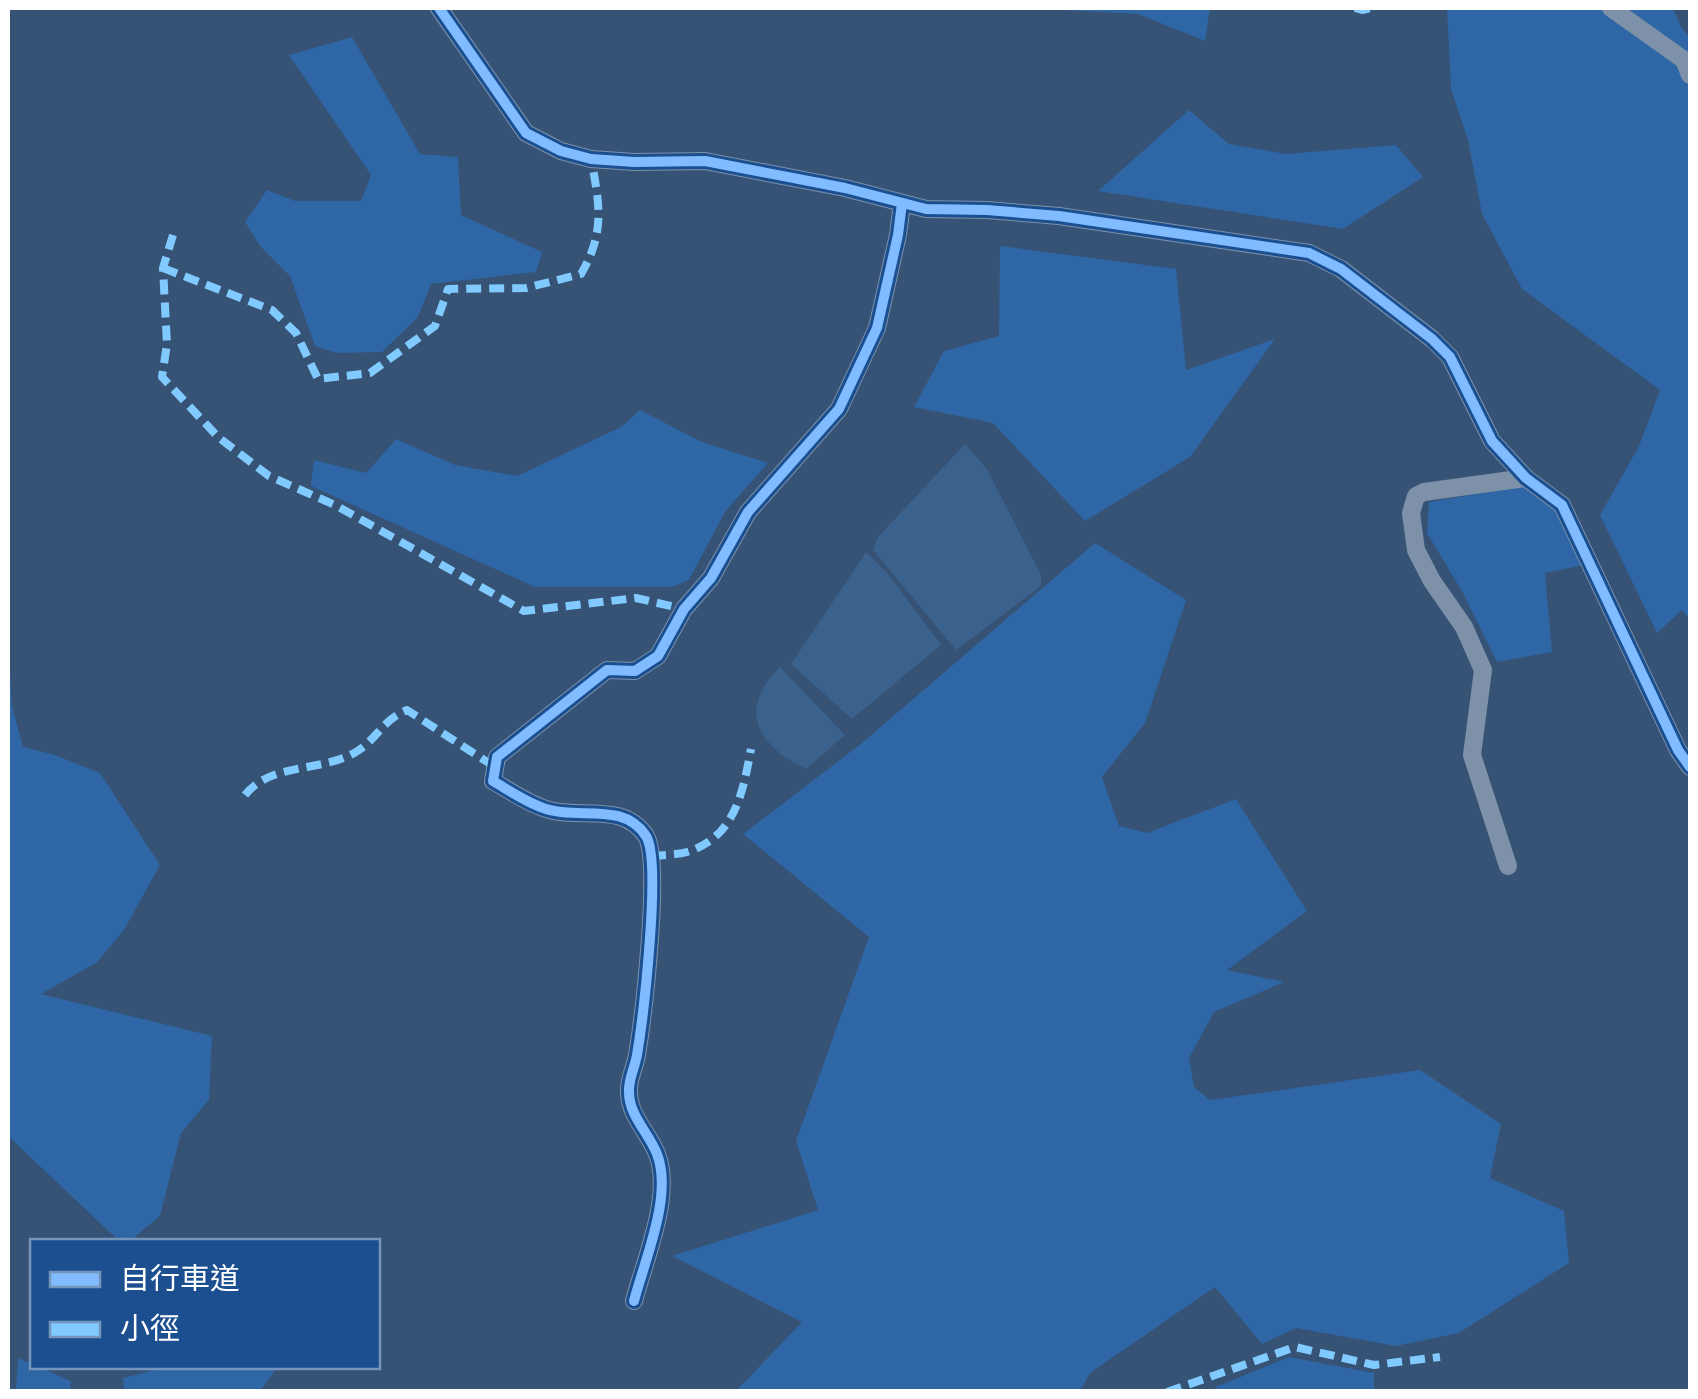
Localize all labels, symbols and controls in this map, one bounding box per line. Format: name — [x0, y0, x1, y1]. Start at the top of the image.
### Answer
legend — [30, 1239, 380, 1369]
text: 自行車道 — [120, 1261, 240, 1296]
text: 小徑 — [120, 1311, 180, 1346]

